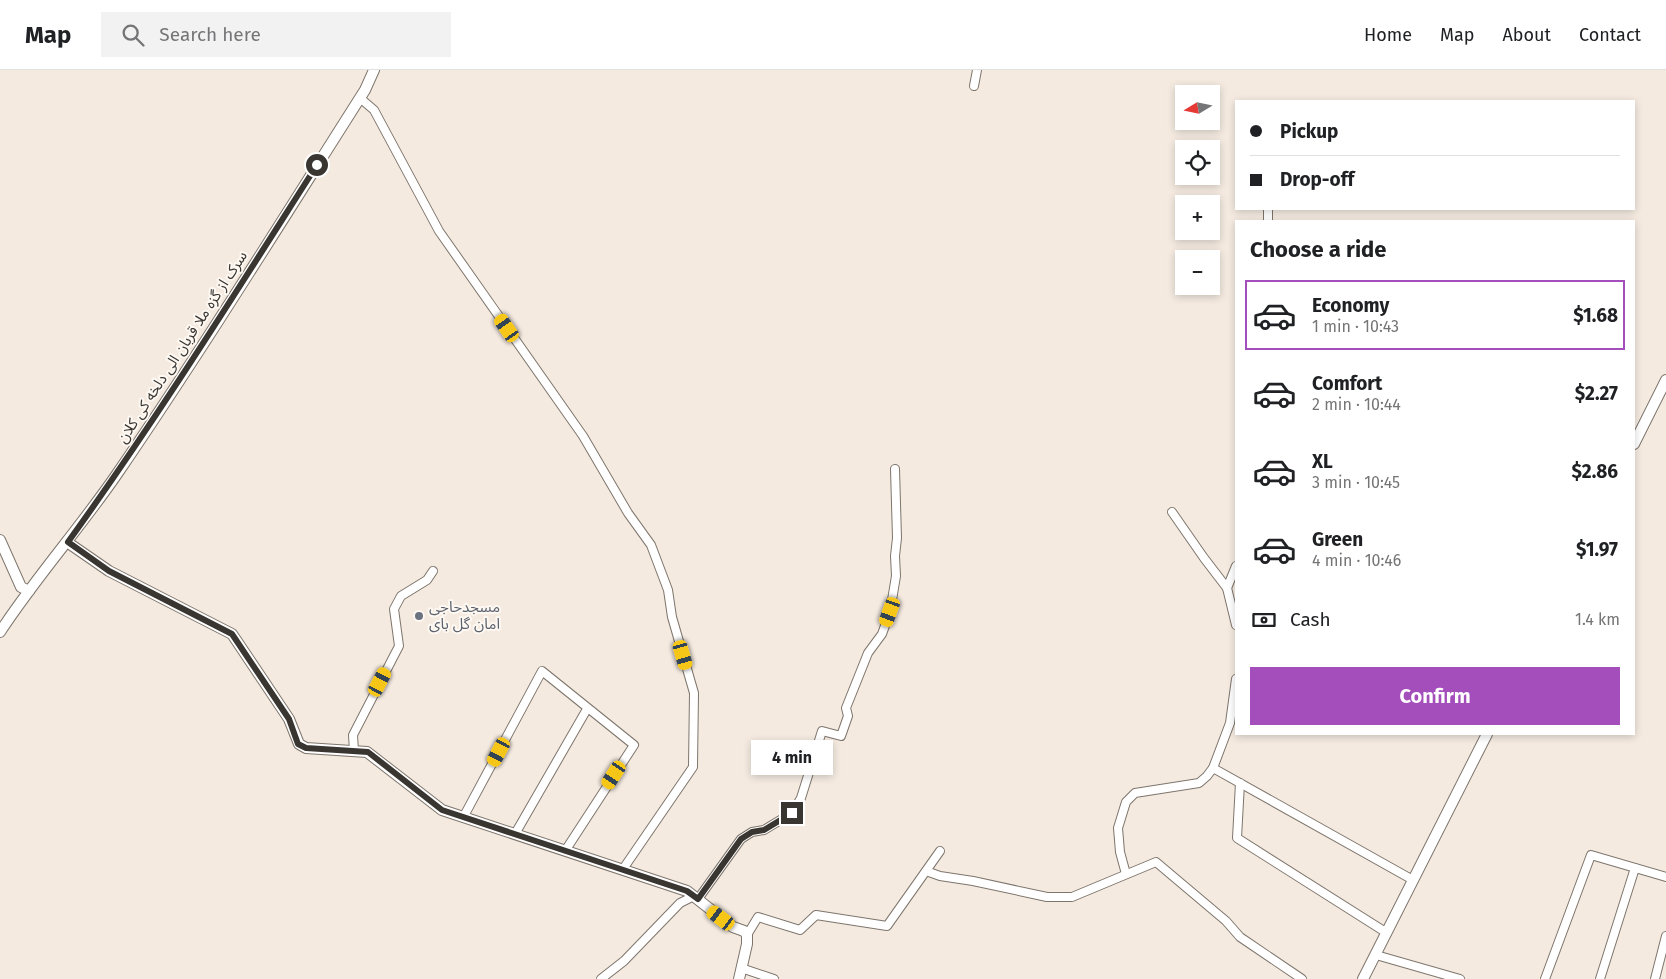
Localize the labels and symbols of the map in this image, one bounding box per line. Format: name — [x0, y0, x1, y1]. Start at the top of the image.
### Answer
north arrow — [1175, 85, 1220, 130]
route start — [306, 154, 328, 176]
street label: سرک از گزه ملا قربان الی دلخه کی کلان — [113, 247, 251, 446]
car — [492, 311, 521, 345]
car — [877, 595, 902, 629]
place label: مسجدحاجی امان گل بای — [429, 598, 500, 633]
marker: مسجدحاجی امان گل بای — [413, 610, 425, 622]
car — [671, 639, 694, 671]
car — [366, 665, 393, 699]
car — [485, 735, 512, 769]
callout: 4 min — [751, 740, 833, 776]
car — [599, 758, 628, 792]
route end — [781, 802, 803, 824]
car — [704, 903, 737, 933]

